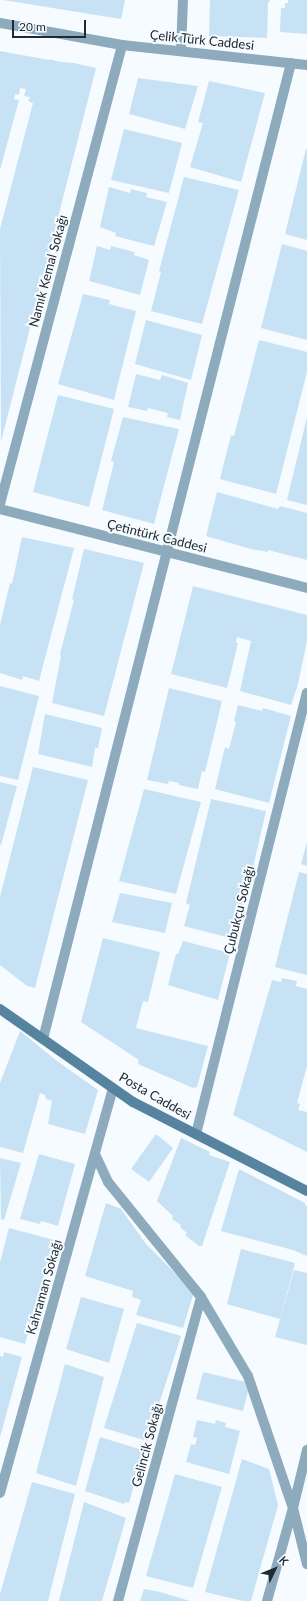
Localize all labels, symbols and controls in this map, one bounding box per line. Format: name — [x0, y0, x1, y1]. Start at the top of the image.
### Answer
scale bar — [14, 12, 88, 38]
text: 20 m — [19, 19, 46, 34]
street label: Çelik Türk Caddesi — [149, 27, 255, 53]
street label: Namık Kemal Sokağı — [25, 213, 71, 329]
street label: Çetintürk Caddesi — [105, 516, 209, 556]
street label: Çubukçu Sokağı — [220, 864, 258, 956]
street label: Posta Caddesi — [116, 1069, 194, 1123]
street label: Kahraman Sokağı — [23, 1238, 65, 1336]
street label: Gelincik Sokağı — [128, 1401, 166, 1489]
north arrow — [255, 1549, 295, 1589]
text: K — [277, 1553, 291, 1568]

